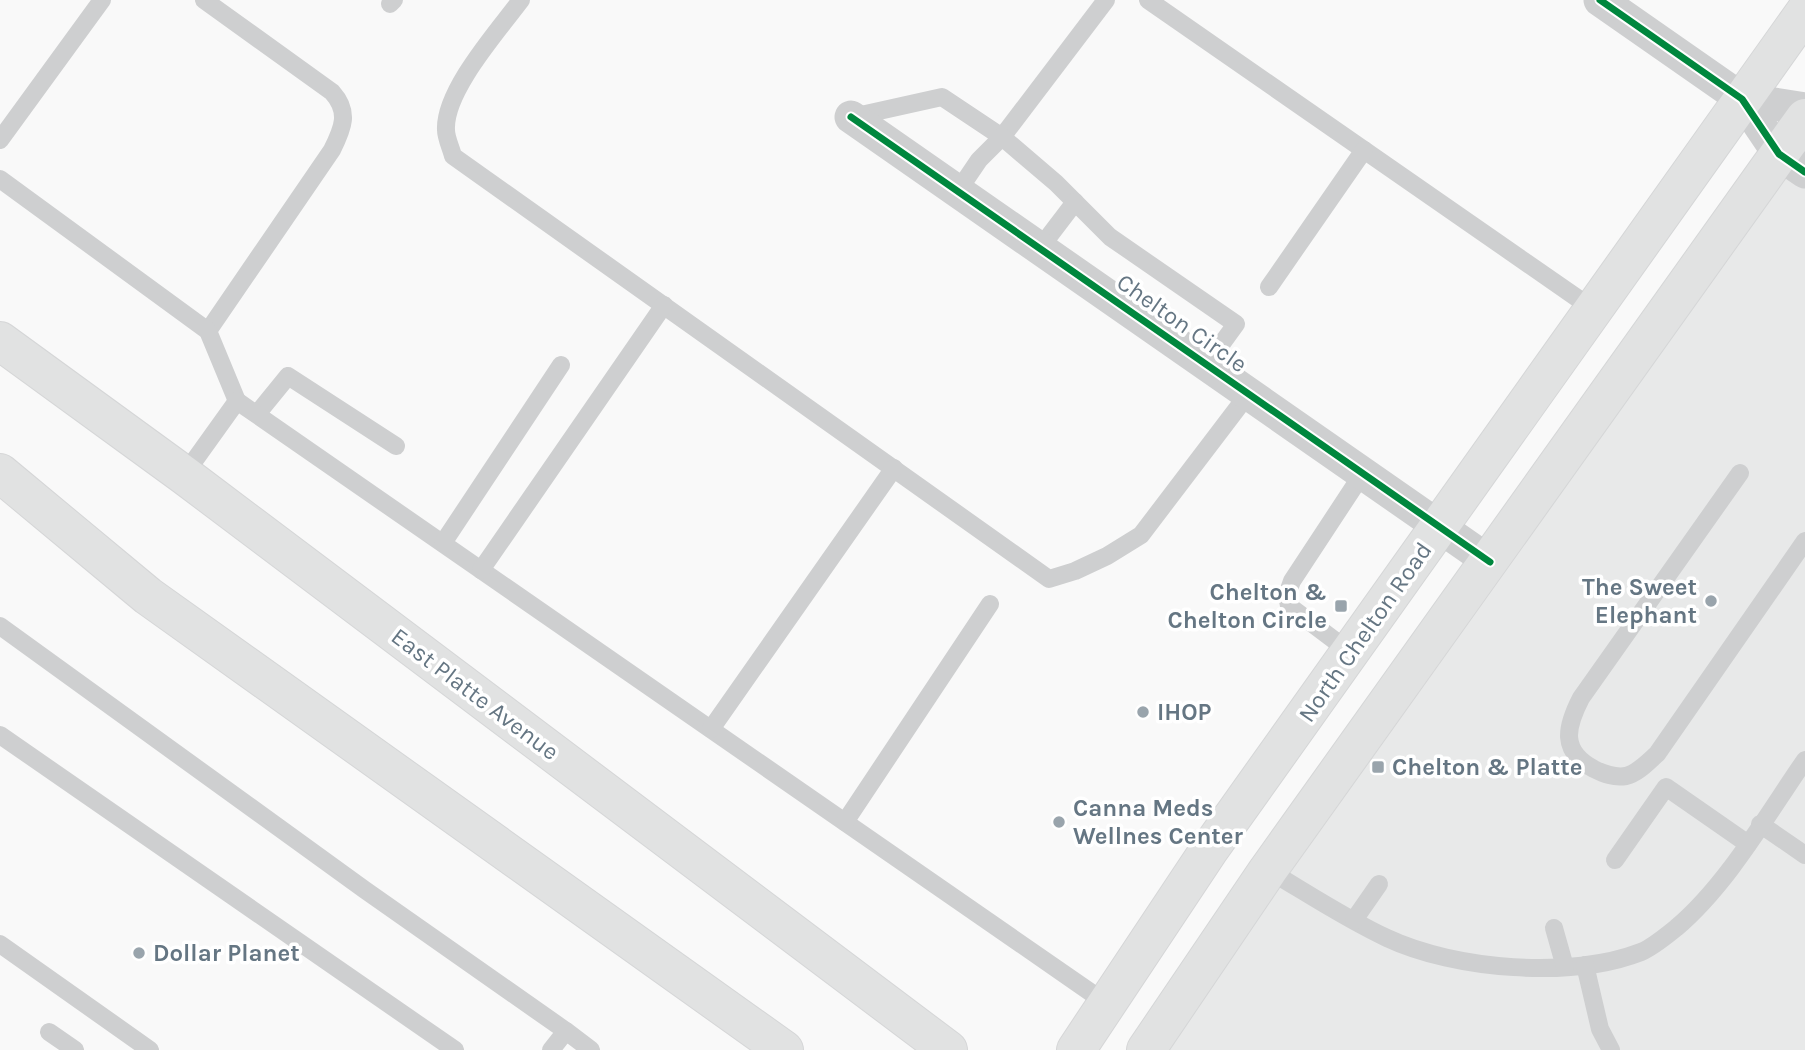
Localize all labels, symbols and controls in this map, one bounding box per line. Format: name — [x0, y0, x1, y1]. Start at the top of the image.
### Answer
street label: Chelton Circle — [1111, 268, 1253, 378]
street label: North Chelton Road — [1292, 537, 1438, 727]
place label: The Sweet Elephant — [1582, 573, 1697, 629]
place label: Chelton & Chelton Circle — [1168, 578, 1327, 634]
marker: The Sweet Elephant — [1703, 593, 1719, 609]
marker: Chelton & Chelton Circle — [1333, 598, 1349, 614]
street label: East Platte Avenue — [386, 622, 564, 766]
place label: IHOP — [1157, 698, 1212, 726]
marker: IHOP — [1135, 704, 1151, 720]
place label: Chelton & Platte — [1392, 753, 1582, 781]
marker: Chelton & Platte — [1370, 759, 1386, 775]
place label: Canna Meds Wellnes Center — [1073, 794, 1244, 850]
marker: Canna Meds Wellnes Center — [1051, 814, 1067, 830]
place label: Dollar Planet — [153, 939, 300, 967]
marker: Dollar Planet — [131, 945, 147, 961]

